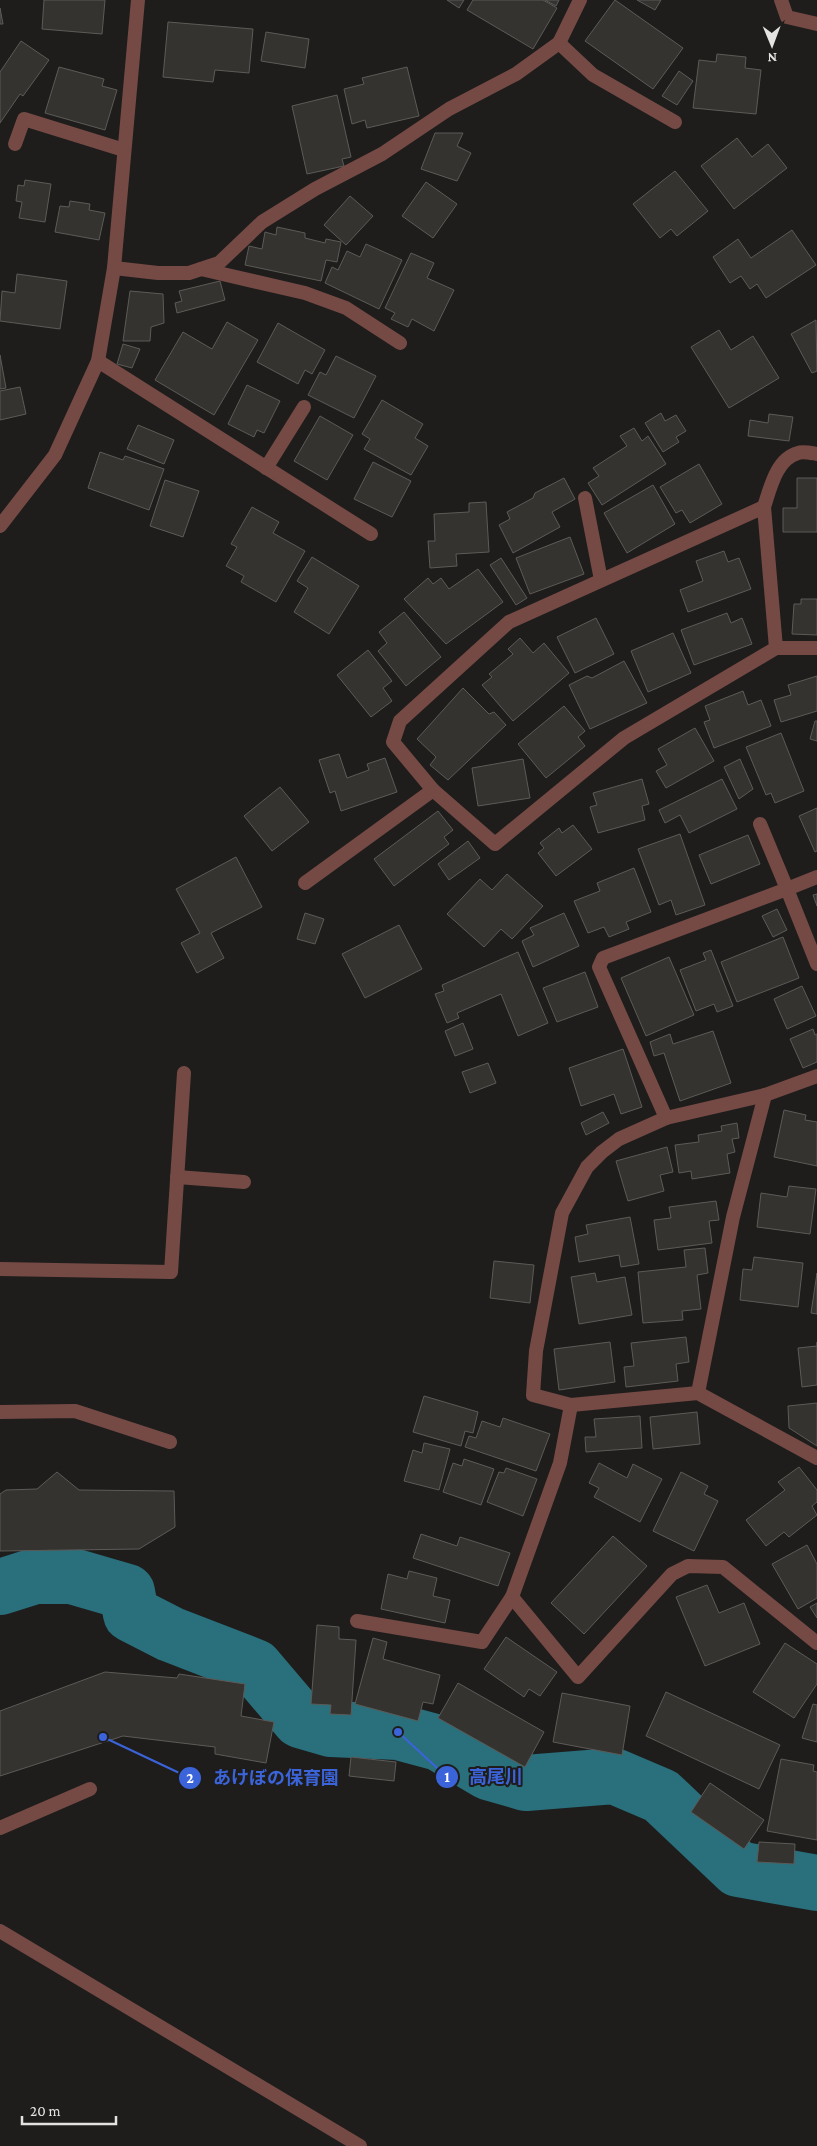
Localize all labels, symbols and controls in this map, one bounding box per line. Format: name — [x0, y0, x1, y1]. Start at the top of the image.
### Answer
north arrow — [747, 20, 797, 70]
text: N — [767, 50, 777, 66]
callout: 高尾川 — [434, 1760, 533, 1793]
callout: あけぼの保育園 — [178, 1761, 349, 1794]
text: 高尾川 — [469, 1767, 523, 1787]
text: あけぼの保育園 — [213, 1768, 339, 1788]
text: 1 — [444, 1769, 450, 1785]
text: 2 — [186, 1770, 194, 1786]
scale bar — [22, 2094, 116, 2126]
text: 20 m — [30, 2103, 61, 2119]

